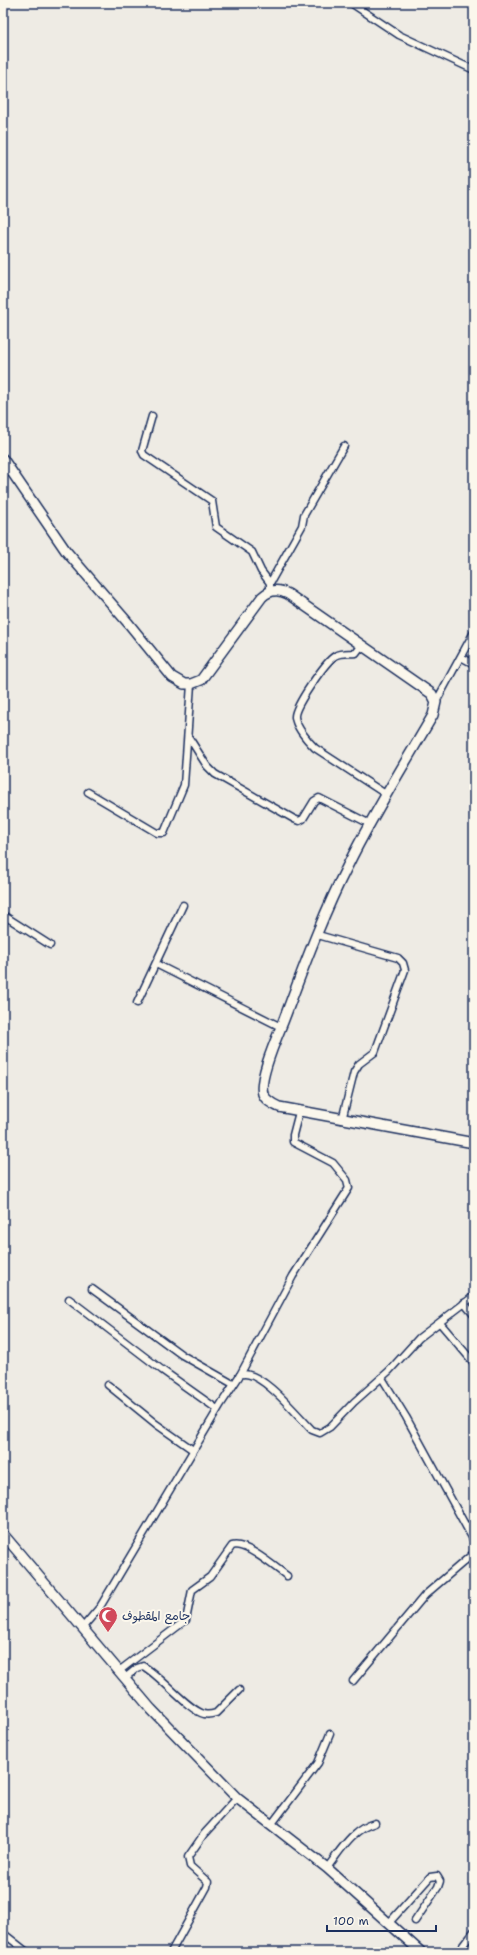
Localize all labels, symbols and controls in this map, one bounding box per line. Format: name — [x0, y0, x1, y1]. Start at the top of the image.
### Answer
mosque icon: جامع المقطوف — [97, 1605, 119, 1633]
place label: جامع المقطوف — [122, 1608, 190, 1625]
scale bar — [327, 1907, 436, 1933]
text: 100 m — [333, 1913, 369, 1929]

